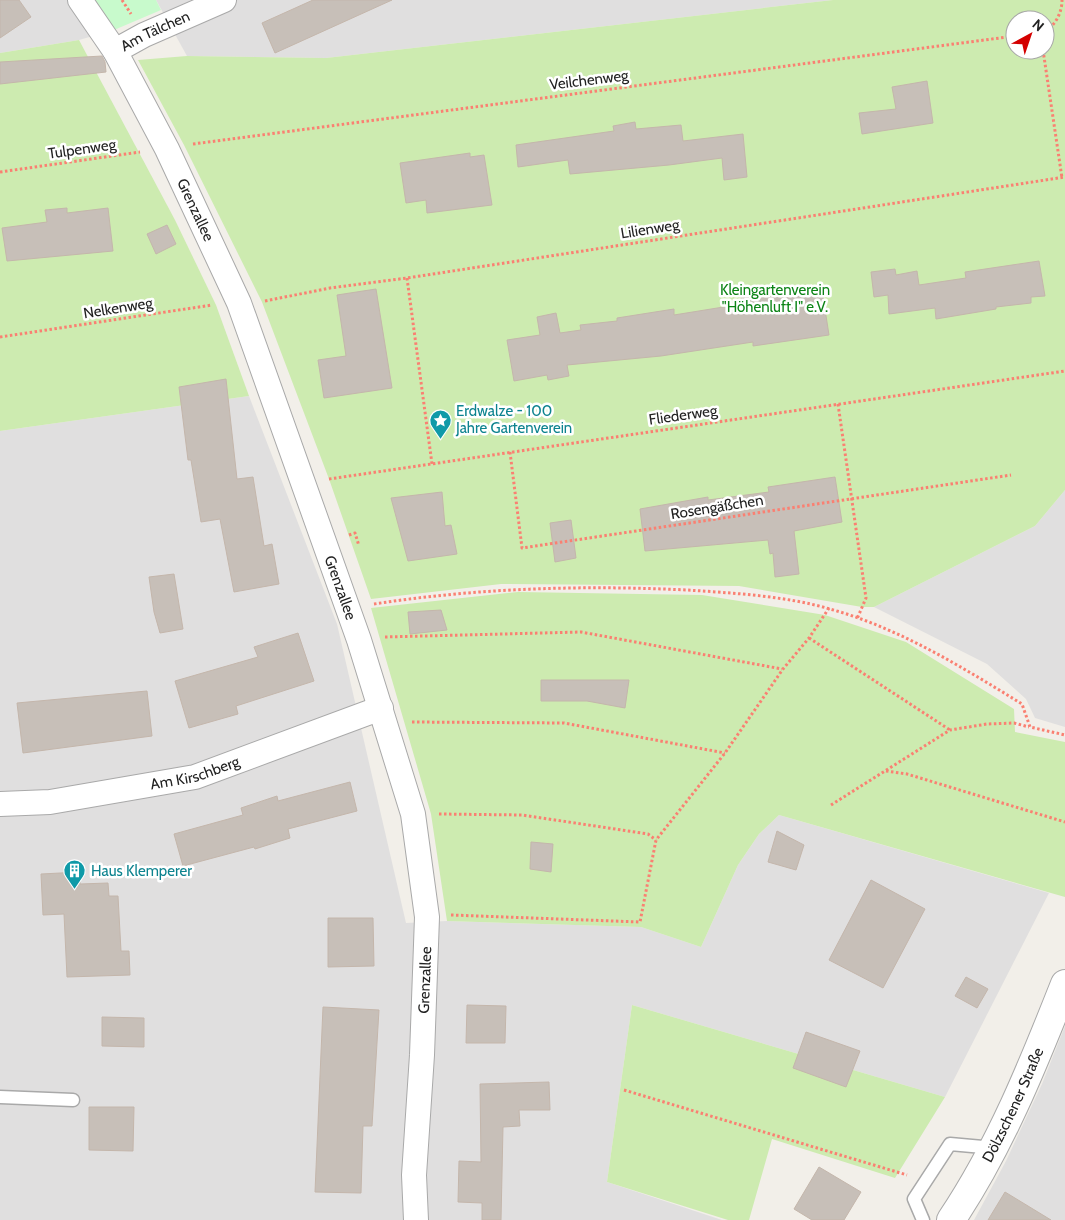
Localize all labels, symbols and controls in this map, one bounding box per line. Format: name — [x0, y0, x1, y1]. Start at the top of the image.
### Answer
street label: Am Tälchen — [117, 7, 193, 55]
north arrow — [1005, 10, 1055, 60]
text: N — [1029, 15, 1048, 35]
street label: Veilchenweg — [548, 66, 630, 94]
street label: Tulpenweg — [47, 135, 118, 163]
street label: Grenzallee — [173, 176, 218, 244]
street label: Lilienweg — [619, 215, 681, 243]
park label: Kleingartenverein "Höhenluft I" e.V. — [720, 281, 830, 316]
street label: Nelkenweg — [82, 294, 154, 322]
street label: Fliederweg — [648, 401, 719, 429]
place label: Erdwalze - 100 Jahre Gartenverein — [455, 402, 572, 437]
place icon: Erdwalze - 100 Jahre Gartenverein — [428, 408, 452, 439]
street label: Rosengäßchen — [669, 491, 765, 523]
street label: Grenzallee — [321, 553, 360, 623]
street label: Am Kirschberg — [149, 752, 242, 794]
building icon: Haus Klemperer — [63, 859, 87, 890]
place label: Haus Klemperer — [91, 862, 192, 880]
street label: Grenzallee — [415, 946, 435, 1014]
street label: Dölzschener Straße — [978, 1045, 1048, 1165]

